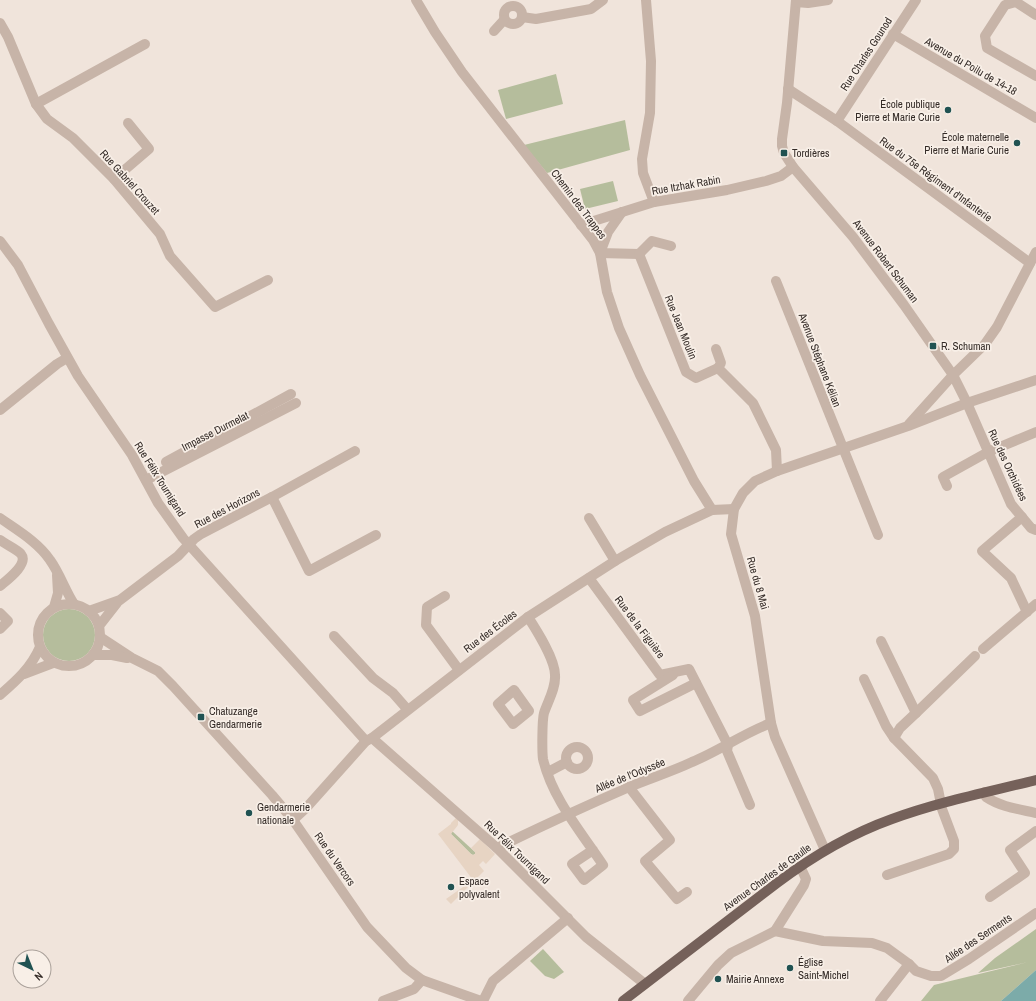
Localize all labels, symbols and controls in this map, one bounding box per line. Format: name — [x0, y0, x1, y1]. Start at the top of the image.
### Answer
street label: Rue Charles Gounod — [837, 15, 895, 93]
street label: Avenue du Poilu de 14-18 — [922, 33, 1020, 98]
place label: École publique Pierre et Marie Curie — [855, 97, 940, 124]
marker: École publique Pierre et Marie Curie — [943, 105, 953, 115]
place label: École maternelle Pierre et Marie Curie — [924, 130, 1009, 157]
street label: Rue du 75e Régiment d'Infanterie — [877, 133, 995, 225]
marker: École maternelle Pierre et Marie Curie — [1012, 138, 1022, 148]
place label: Tordières — [792, 146, 830, 160]
street label: Rue Gabriel Crouzet — [97, 147, 163, 218]
marker: Tordières — [779, 148, 789, 158]
street label: Chemin des Trappes — [548, 166, 610, 242]
street label: Rue Itzhak Rabin — [650, 172, 722, 198]
street label: Avenue Robert Schuman — [850, 216, 922, 305]
street label: Rue Jean Moulin — [662, 293, 700, 361]
street label: Avenue Stéphane Kélian — [795, 310, 844, 409]
place label: R. Schuman — [941, 339, 991, 353]
marker: R. Schuman — [928, 341, 938, 351]
street label: Impasse Durmelat — [179, 408, 251, 454]
street label: Rue des Orchidées — [985, 427, 1031, 504]
street label: Rue Félix Tournigand — [131, 439, 189, 519]
street label: Rue des Horizons — [192, 485, 263, 531]
street label: Rue du 8 Mai — [744, 555, 772, 611]
street label: Rue de la Figuière — [612, 593, 668, 661]
street label: Rue des Écoles — [461, 606, 520, 656]
place label: Chatuzange Gendarmerie — [209, 704, 262, 731]
marker: Chatuzange Gendarmerie — [196, 712, 206, 722]
street label: Allée de l'Odyssée — [592, 755, 667, 796]
place label: Gendarmerie nationale — [257, 800, 310, 827]
marker: Gendarmerie nationale — [244, 808, 254, 818]
street label: Rue Félix Tournigand — [481, 817, 553, 887]
street label: Rue du Vercors — [311, 830, 359, 889]
street label: Avenue Charles de Gaulle — [720, 840, 814, 914]
place label: Espace polyvalent — [459, 874, 500, 901]
marker: Espace polyvalent — [446, 882, 456, 892]
street label: Allée des Serments — [941, 910, 1015, 966]
north arrow — [12, 949, 52, 989]
place label: Église Saint-Michel — [798, 955, 849, 982]
marker: Église Saint-Michel — [785, 963, 795, 973]
text: N — [32, 969, 46, 984]
place label: Mairie Annexe — [726, 972, 784, 986]
marker: Mairie Annexe — [713, 974, 723, 984]

